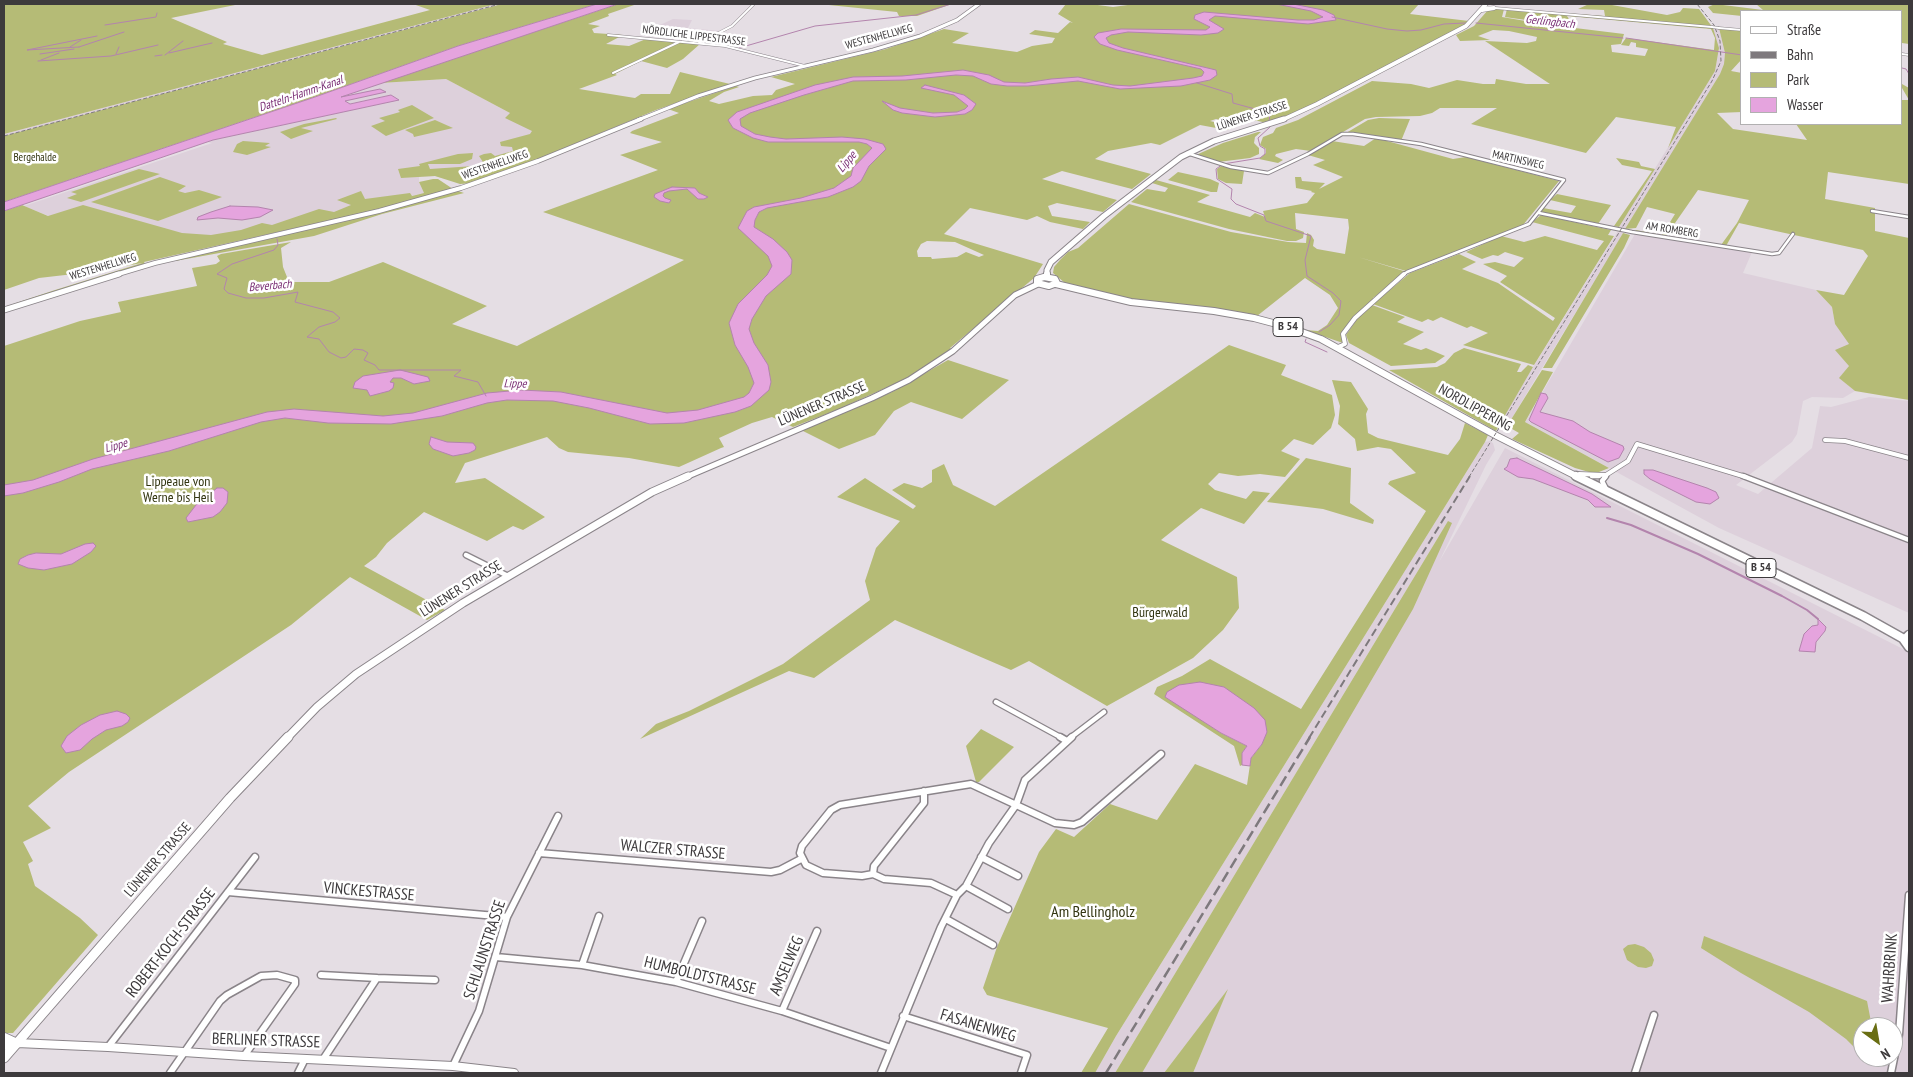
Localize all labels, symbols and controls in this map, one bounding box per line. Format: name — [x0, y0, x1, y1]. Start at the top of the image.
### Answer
legend — [1740, 10, 1903, 125]
water label: Gerlingbach — [1525, 12, 1575, 32]
text: Straße — [1787, 20, 1821, 39]
street label: WESTENHELLWEG — [844, 22, 914, 52]
street label: NÖRDLICHE LIPPESTRASSE — [642, 23, 746, 49]
text: Bahn — [1787, 45, 1813, 64]
text: Park — [1787, 70, 1809, 89]
water label: Datteln-Hamm-Kanal — [257, 73, 345, 115]
text: Wasser — [1787, 95, 1823, 114]
street label: LÜNENER STRASSE — [1215, 98, 1289, 134]
street label: WESTENHELLWEG — [460, 148, 530, 182]
street label: MARTINSWEG — [1491, 148, 1545, 172]
water label: Lippe — [834, 149, 860, 175]
park label: Bergehalde — [13, 151, 57, 165]
street label: AM ROMBERG — [1645, 219, 1699, 241]
street label: WESTENHELLWEG — [68, 251, 138, 283]
water label: Beverbach — [248, 277, 292, 295]
road number: B 54 — [1273, 318, 1303, 337]
water label: Lippe — [503, 377, 527, 391]
street label: LÜNENER STRASSE — [776, 378, 868, 430]
street label: NORDLIPPERING — [1435, 381, 1515, 435]
water label: Lippe — [103, 436, 129, 456]
park label: Lippeaue von Werne bis Heil — [143, 474, 213, 507]
street label: LÜNENER STRASSE — [417, 557, 505, 621]
road number: B 54 — [1746, 558, 1776, 578]
park label: Bürgerwald — [1132, 605, 1188, 621]
street label: LÜNENER STRASSE — [121, 819, 195, 901]
street label: WALCZER STRASSE — [620, 836, 726, 864]
street label: VINCKESTRASSE — [323, 878, 415, 906]
street label: ROBERT-KOCH-STRASSE — [122, 884, 220, 1002]
street label: SCHLAUNSTRASSE — [460, 898, 510, 1002]
park label: Am Bellingholz — [1051, 902, 1135, 922]
street label: AMSELWEG — [766, 933, 808, 999]
street label: WAHRBRINK — [1878, 933, 1902, 1003]
street label: HUMBOLDTSTRASSE — [642, 953, 758, 999]
street label: FASANENWEG — [938, 1005, 1018, 1047]
north arrow — [1853, 1017, 1903, 1067]
street label: BERLINER STRASSE — [211, 1030, 321, 1052]
text: N — [1877, 1044, 1893, 1064]

